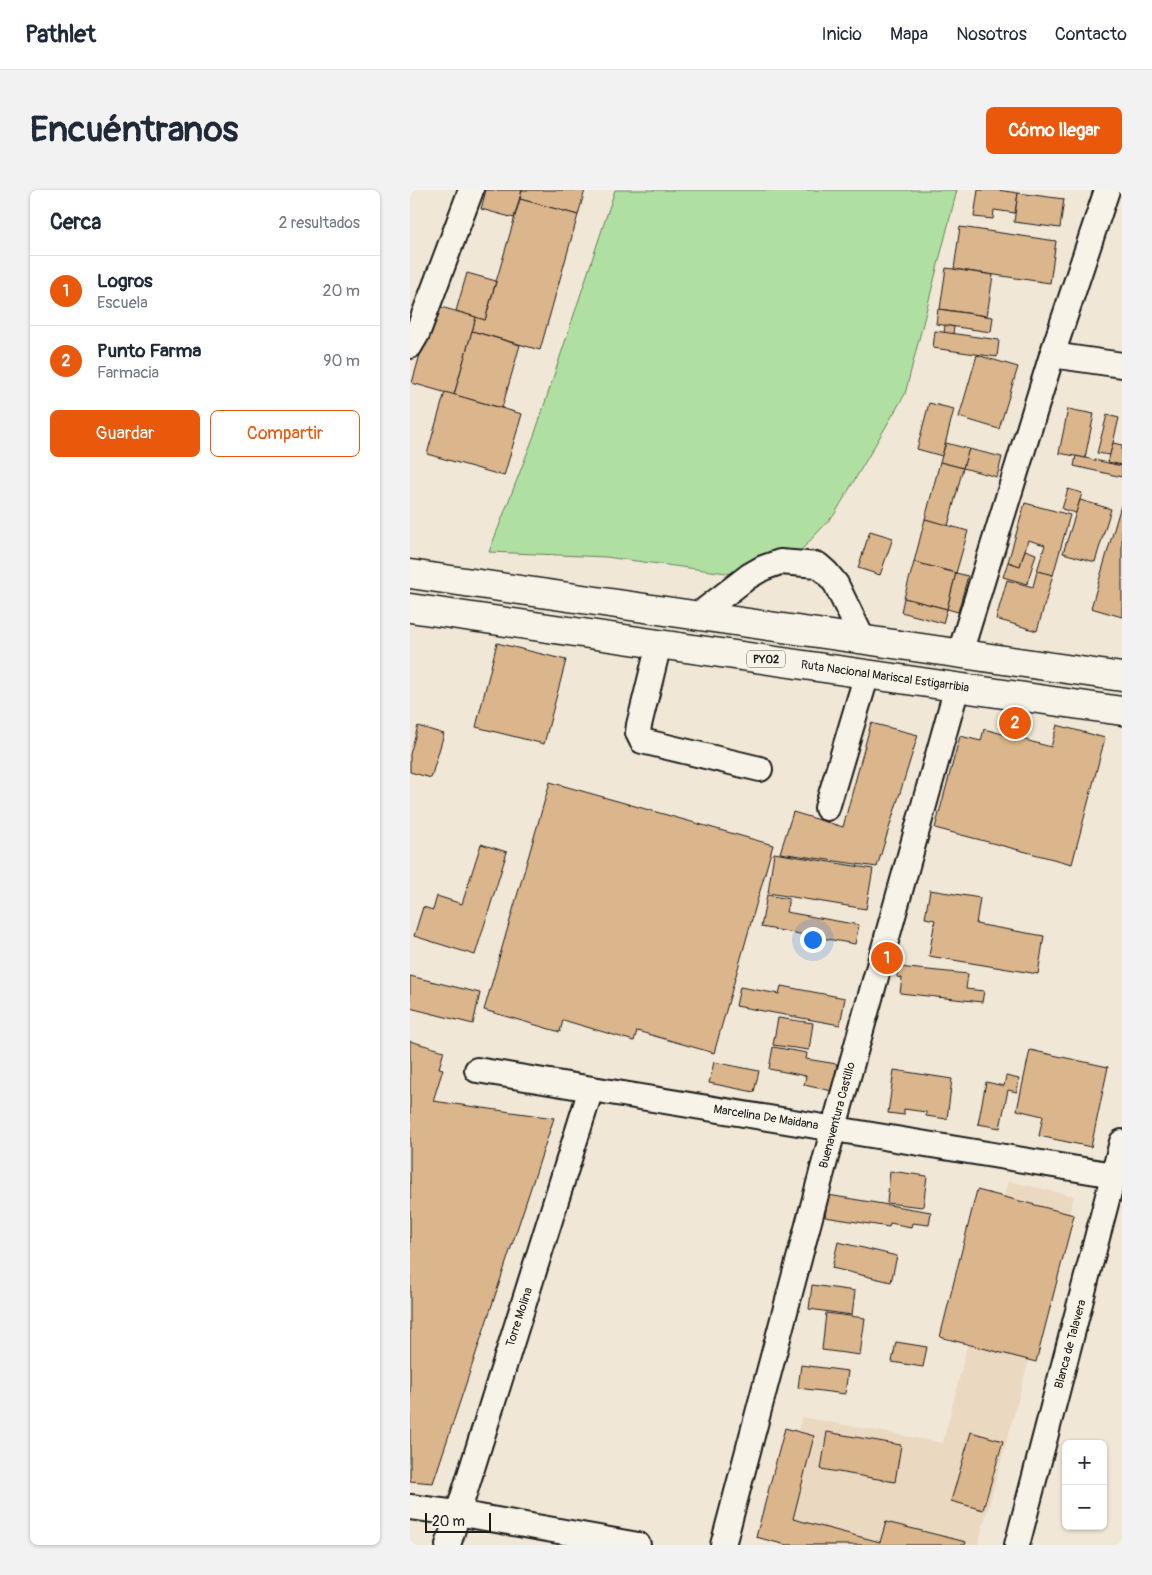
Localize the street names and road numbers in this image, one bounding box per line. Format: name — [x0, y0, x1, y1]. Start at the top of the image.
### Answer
road number: PY02 — [747, 650, 785, 668]
street label: Ruta Nacional Mariscal Estigarribia — [800, 657, 970, 696]
street label: Buenaventura Castillo — [816, 1060, 859, 1170]
street label: Marcelina De Maidana — [712, 1102, 820, 1133]
street label: Torre Molina — [503, 1285, 536, 1349]
street label: Blanca de Talavera — [1051, 1298, 1090, 1390]

